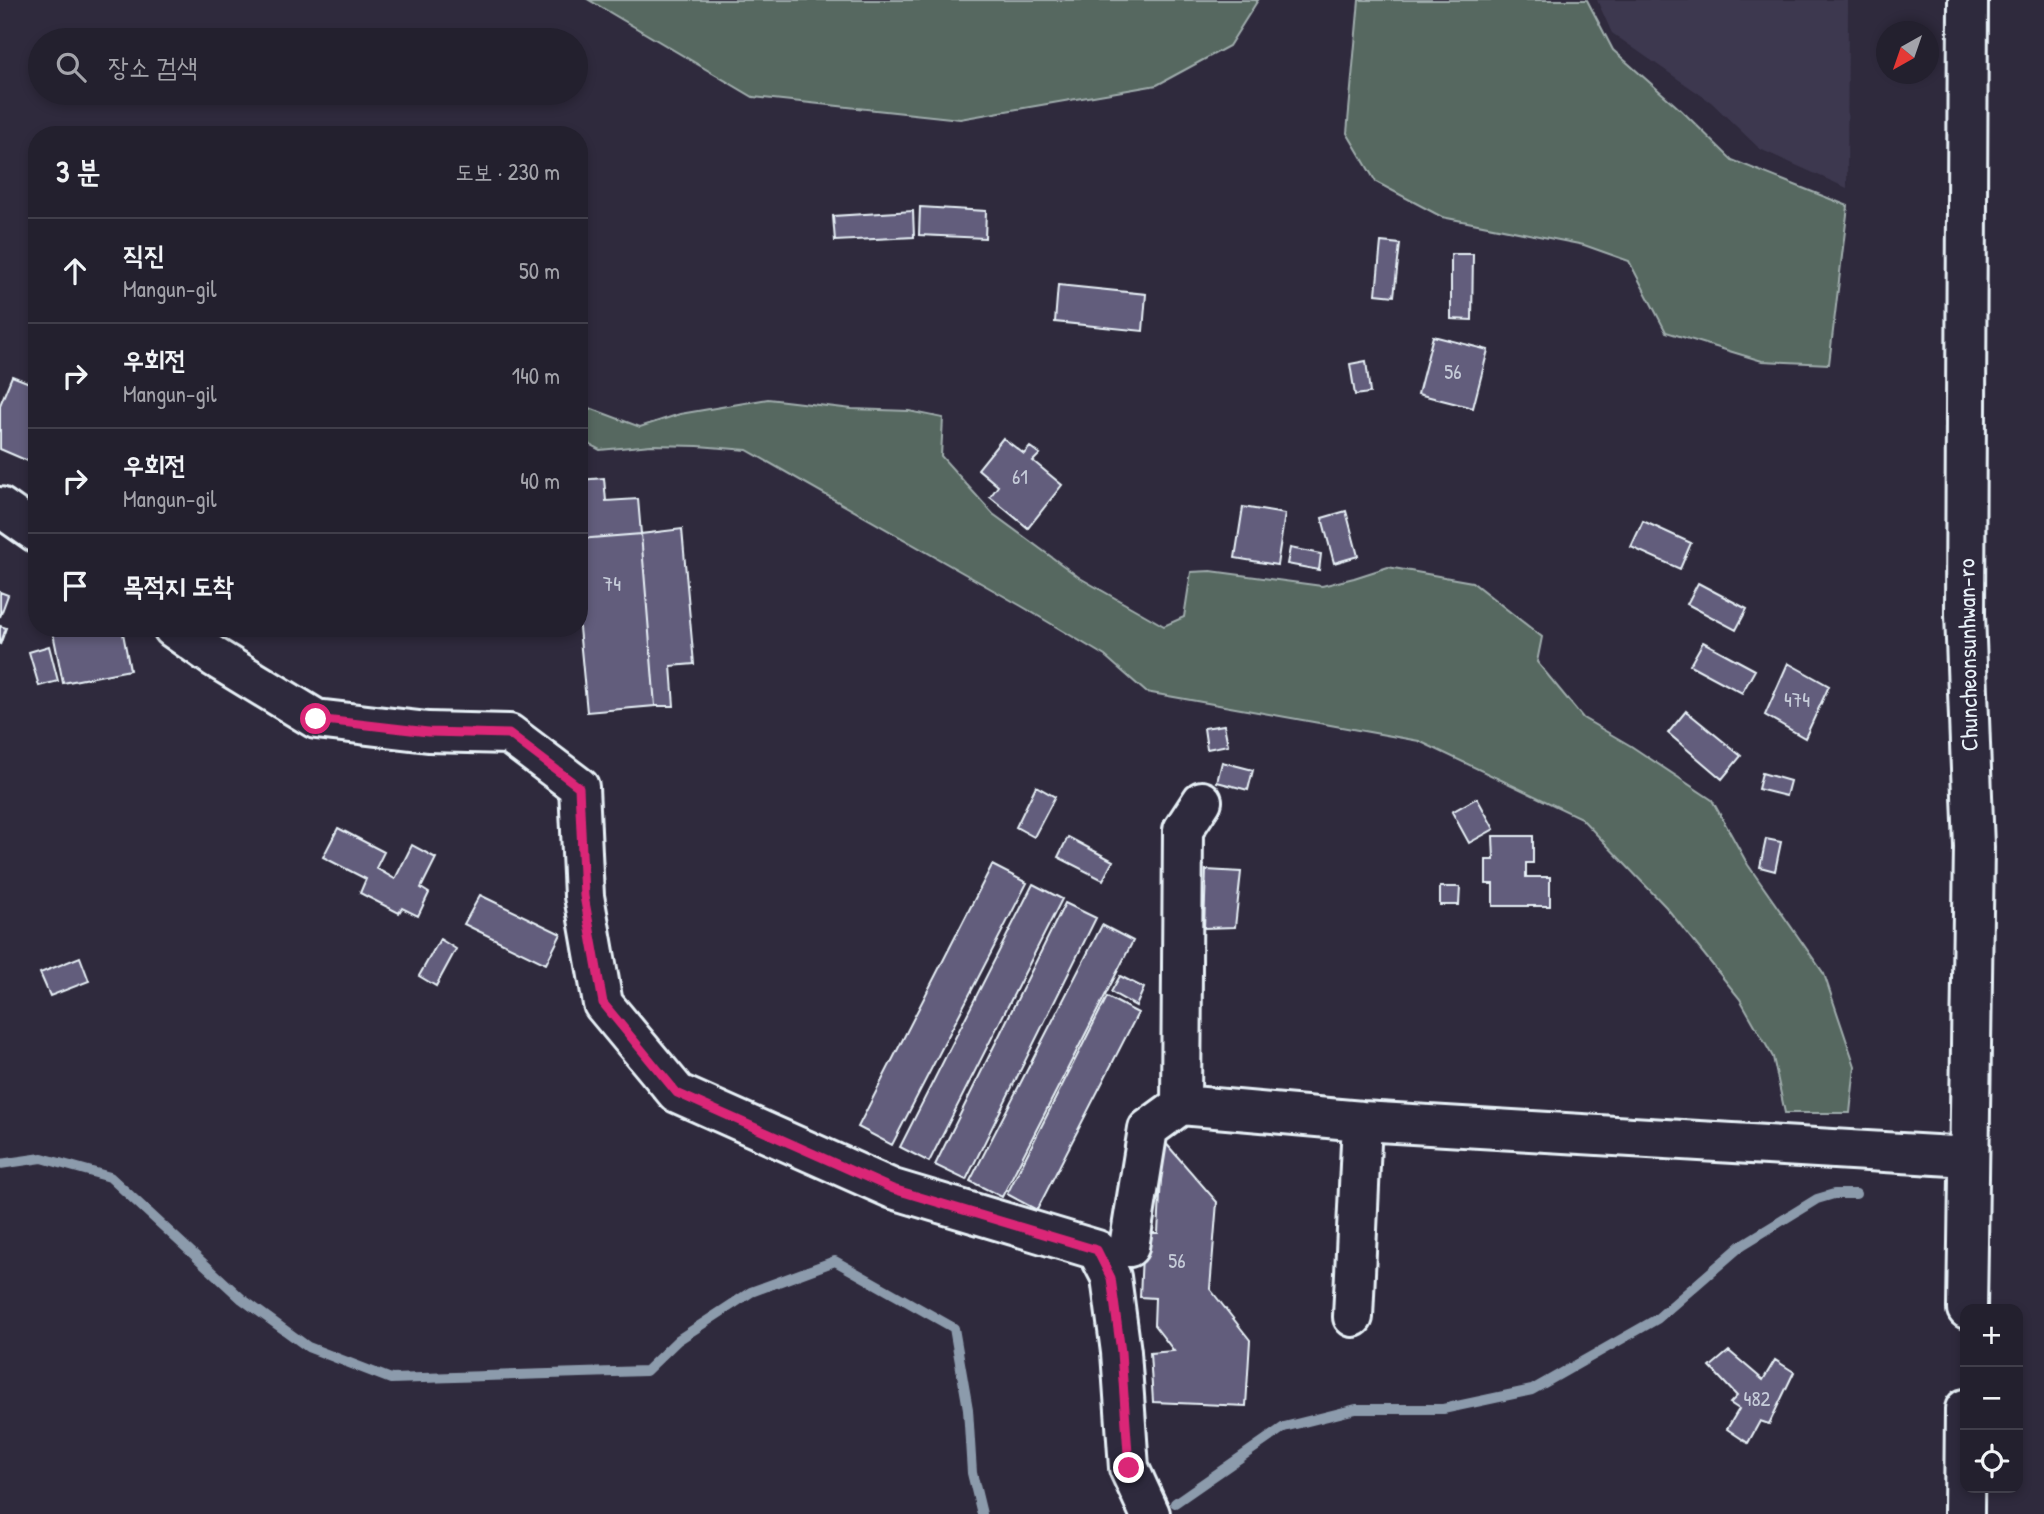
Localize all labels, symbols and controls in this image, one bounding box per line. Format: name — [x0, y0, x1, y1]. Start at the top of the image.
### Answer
north arrow — [1876, 21, 1939, 84]
search box — [28, 28, 588, 105]
icon: search — [52, 48, 90, 86]
text: 장소 검색 — [108, 49, 198, 84]
text: 3 분 — [56, 151, 100, 191]
text: 도보 · 230 m — [456, 156, 560, 187]
text: 직진 — [123, 237, 165, 272]
icon: ahead — [56, 252, 94, 290]
text: 50 m — [519, 255, 560, 286]
text: Mangun-gil — [123, 273, 217, 304]
text: 우회전 — [123, 342, 186, 377]
icon: right — [56, 357, 94, 395]
house number: 56 — [1444, 357, 1462, 386]
text: 140 m — [512, 360, 560, 391]
text: Mangun-gil — [123, 378, 217, 409]
text: 우회전 — [123, 447, 186, 482]
icon: right — [56, 462, 94, 500]
house number: 61 — [1012, 462, 1028, 491]
text: 40 m — [520, 465, 560, 496]
text: Mangun-gil — [123, 483, 217, 514]
street label: Chuncheonsunhwan-ro — [1949, 558, 1985, 752]
icon: arrive — [56, 567, 94, 605]
text: 목적지 도착 — [123, 568, 234, 603]
house number: 74 — [603, 569, 621, 598]
house number: 474 — [1784, 685, 1810, 714]
route start — [300, 703, 331, 734]
house number: 56 — [1168, 1246, 1186, 1275]
map controls — [1960, 1304, 2023, 1493]
button: + — [1960, 1304, 2023, 1367]
button: − — [1960, 1367, 2023, 1430]
house number: 482 — [1744, 1384, 1771, 1413]
button: locate — [1960, 1430, 2023, 1493]
route end — [1113, 1452, 1144, 1483]

